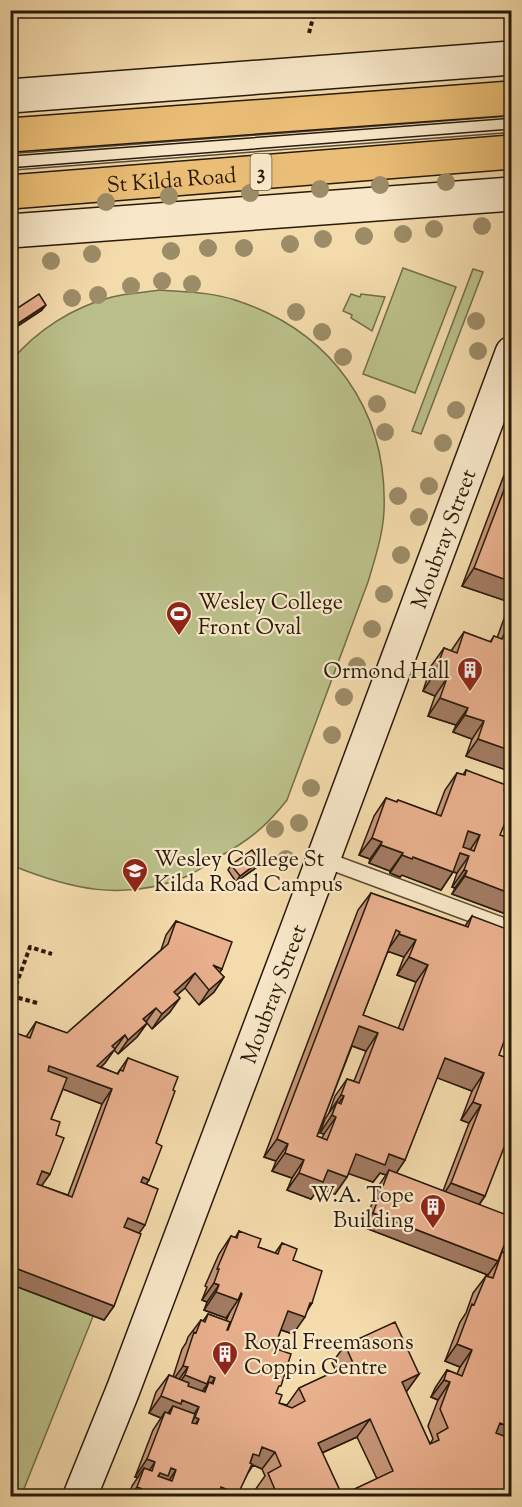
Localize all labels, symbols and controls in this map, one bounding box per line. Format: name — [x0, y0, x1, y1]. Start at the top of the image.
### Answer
road number: 3 — [250, 154, 272, 190]
street label: St Kilda Road — [106, 161, 238, 203]
street label: Moubray Street — [405, 465, 486, 614]
place label: Wesley College Front Oval — [198, 588, 343, 645]
sports icon: Wesley College Front Oval — [164, 599, 194, 637]
building icon: Ormond Hall — [455, 655, 485, 693]
place label: Ormond Hall — [323, 657, 450, 689]
place label: Wesley College St Kilda Road Campus — [154, 845, 343, 902]
school or university icon: Wesley College St Kilda Road Campus — [120, 856, 150, 894]
street label: Moubray Street — [235, 920, 317, 1069]
place label: W.A. Tope Building — [311, 1181, 414, 1238]
building icon: W.A. Tope Building — [418, 1192, 448, 1230]
place label: Royal Freemasons Coppin Centre — [244, 1328, 414, 1385]
building icon: Royal Freemasons Coppin Centre — [210, 1339, 240, 1377]

